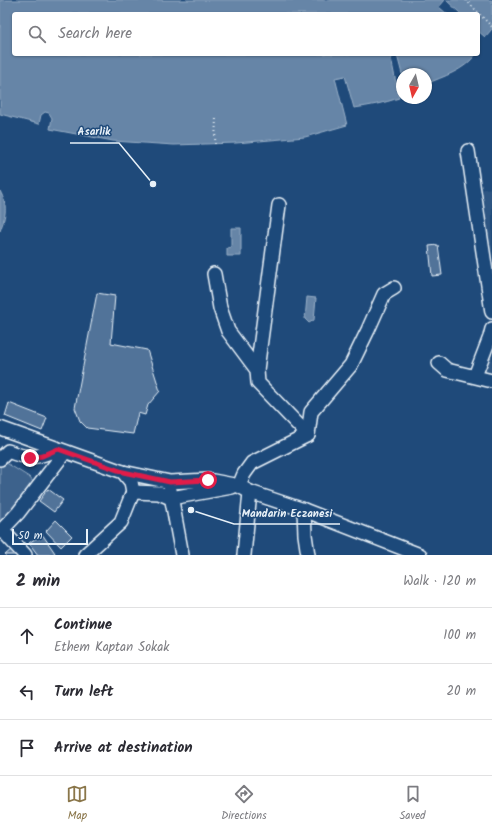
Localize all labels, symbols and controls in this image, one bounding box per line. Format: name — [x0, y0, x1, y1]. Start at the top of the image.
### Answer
search box — [12, 12, 480, 56]
text: Search here — [58, 22, 132, 46]
icon: search — [26, 23, 48, 45]
north arrow — [396, 68, 432, 104]
callout: Asarlik — [70, 120, 119, 143]
text: Asarlik — [78, 123, 111, 141]
route end — [21, 449, 39, 467]
route start — [199, 471, 217, 489]
callout: Mandarin Eczanesi — [234, 501, 340, 524]
text: Mandarin Eczanesi — [242, 505, 333, 523]
scale bar — [12, 527, 88, 546]
text: 50 m — [18, 527, 43, 545]
text: 2 min — [16, 568, 60, 595]
text: Walk · 120 m — [403, 571, 476, 592]
text: Continue — [54, 613, 112, 637]
icon: ahead — [16, 625, 38, 647]
text: 100 m — [443, 625, 476, 646]
text: Ethem Kaptan Sokak — [54, 637, 169, 658]
text: Turn left — [54, 680, 114, 704]
icon: left — [16, 681, 38, 703]
text: 20 m — [446, 681, 476, 702]
text: Arrive at destination — [54, 736, 193, 760]
icon: arrive — [16, 737, 38, 759]
tab: Map — [66, 783, 88, 825]
tab: Directions — [221, 783, 267, 825]
tab: Saved — [400, 783, 426, 825]

